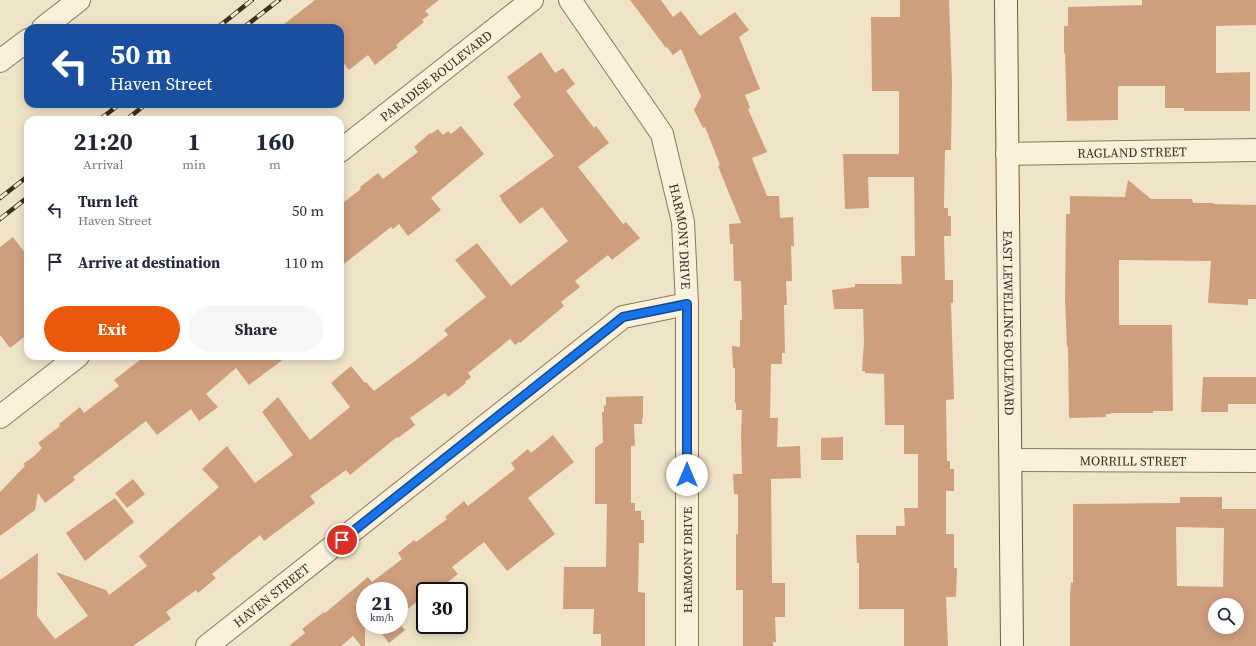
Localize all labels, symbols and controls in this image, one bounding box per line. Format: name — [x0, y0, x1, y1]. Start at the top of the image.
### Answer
street label: PARADISE BOULEVARD — [377, 27, 496, 125]
text: 50 m — [110, 35, 172, 73]
icon: left — [44, 40, 96, 92]
text: Haven Street — [110, 71, 212, 96]
text: 21:20 — [74, 125, 133, 158]
text: 1 — [188, 125, 201, 158]
text: 160 — [255, 125, 294, 158]
street label: RAGLAND STREET — [1077, 143, 1187, 162]
text: Arrival — [83, 156, 123, 173]
text: min — [182, 156, 206, 173]
text: m — [269, 156, 281, 173]
street label: HARMONY DRIVE — [665, 182, 694, 290]
text: Turn left — [78, 191, 138, 212]
icon: left — [44, 199, 66, 221]
text: 50 m — [292, 200, 324, 221]
text: Haven Street — [78, 212, 152, 229]
street label: EAST LEWELLING BOULEVARD — [999, 230, 1018, 416]
icon: arrive — [44, 251, 66, 273]
text: Arrive at destination — [78, 252, 220, 273]
text: 110 m — [284, 252, 324, 273]
button: Exit — [44, 306, 180, 352]
button: Share — [188, 306, 324, 352]
street label: MORRILL STREET — [1080, 452, 1187, 470]
position arrow — [666, 454, 708, 496]
street label: HARMONY DRIVE — [679, 506, 696, 613]
pin — [325, 523, 359, 557]
icon: arrive — [331, 529, 353, 551]
street label: HAVEN STREET — [230, 560, 313, 631]
speed limit sign: 30 — [416, 582, 468, 634]
text: 21 — [371, 589, 393, 617]
map controls — [1208, 598, 1244, 634]
button: search — [1208, 598, 1244, 634]
text: km/h — [370, 611, 394, 624]

